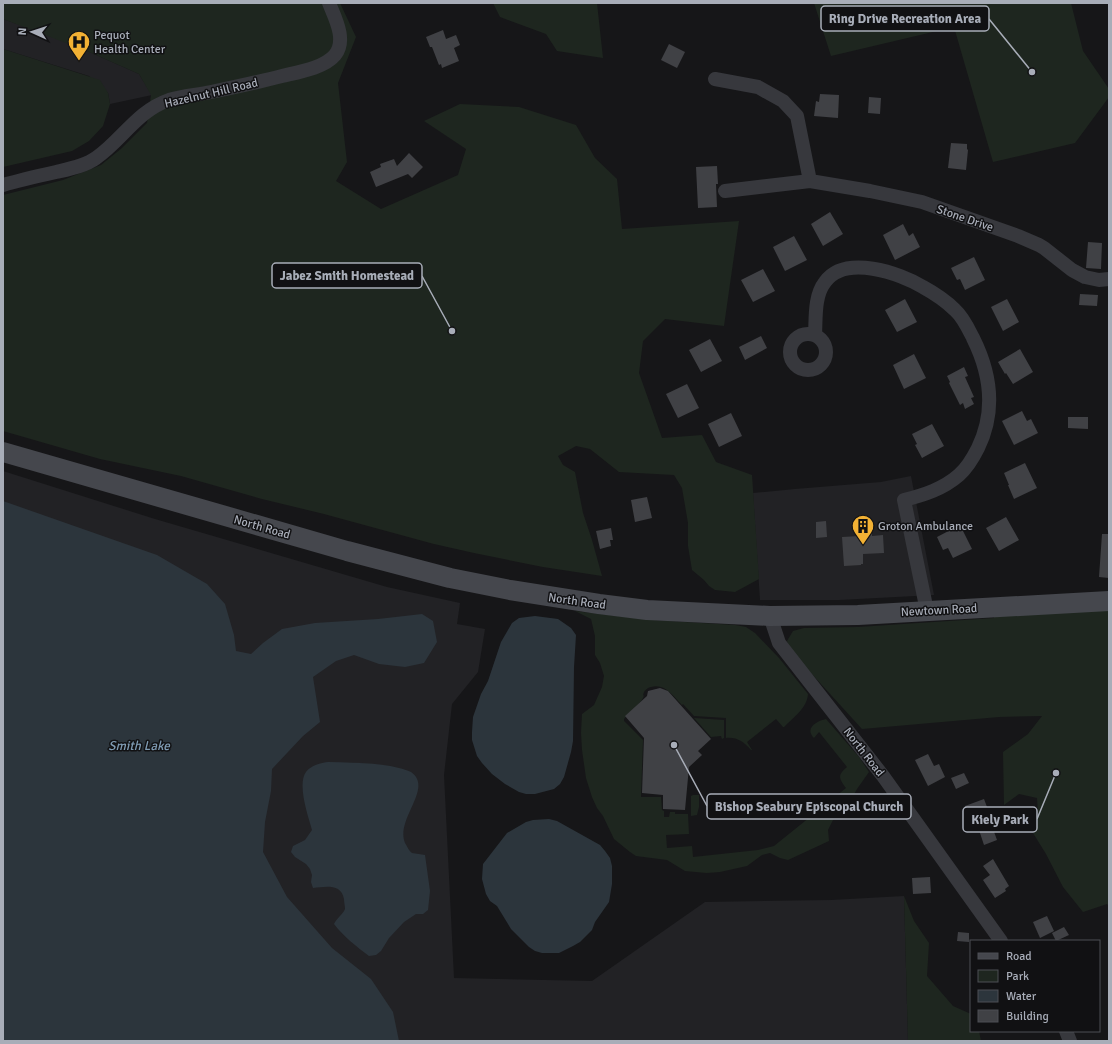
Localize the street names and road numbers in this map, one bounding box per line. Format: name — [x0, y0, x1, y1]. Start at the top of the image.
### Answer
street label: Hazelnut Hill Road — [163, 75, 259, 112]
street label: Stone Drive — [934, 202, 995, 235]
street label: North Road — [232, 512, 292, 543]
street label: North Road — [547, 590, 607, 613]
street label: Newtown Road — [900, 601, 978, 620]
street label: North Road — [840, 725, 887, 780]

